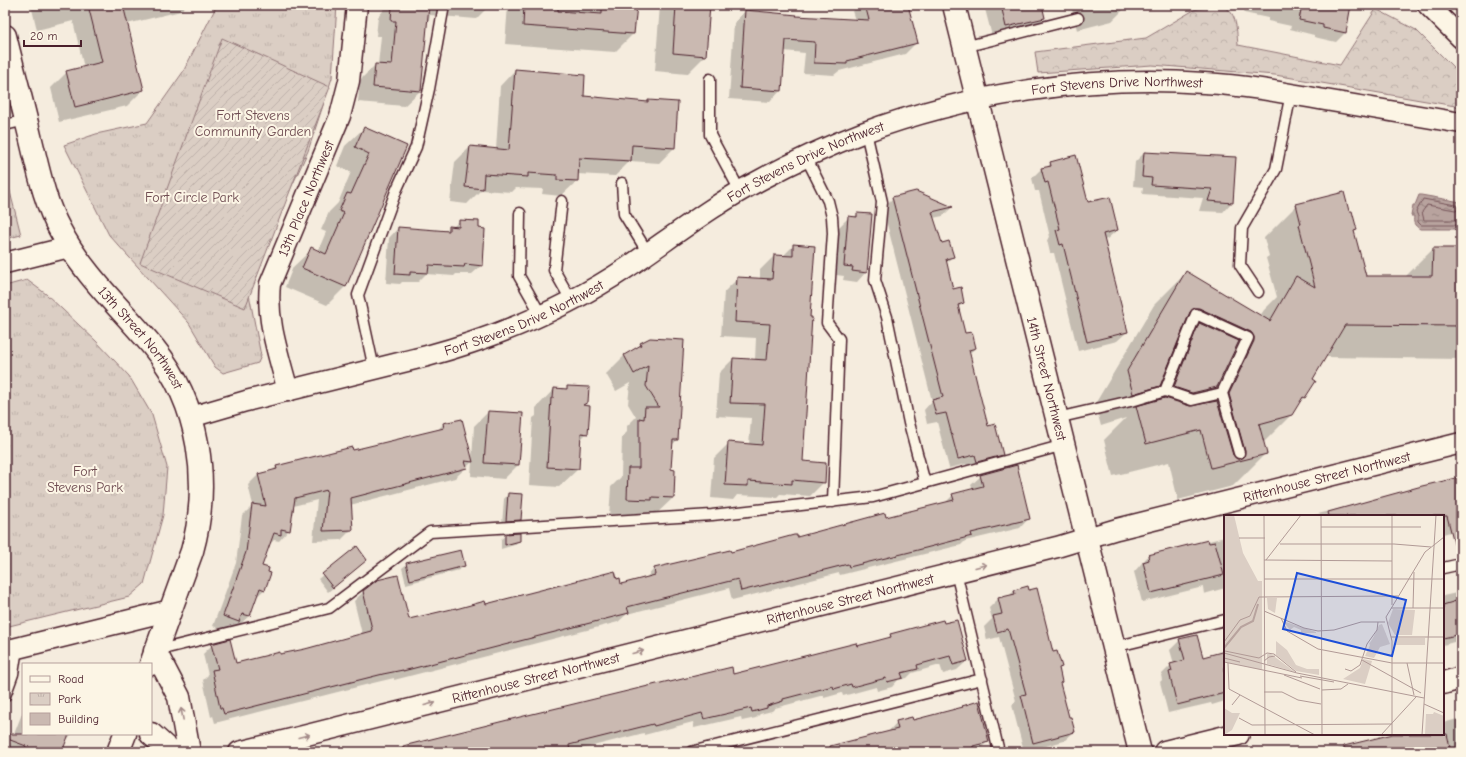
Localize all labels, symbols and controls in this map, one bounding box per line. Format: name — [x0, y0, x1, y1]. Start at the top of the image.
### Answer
scale bar — [24, 22, 81, 48]
text: 20 m — [30, 29, 58, 43]
street label: Fort Stevens Drive Northwest — [1030, 73, 1204, 98]
park label: Fort Stevens Community Garden — [195, 107, 311, 140]
street label: Fort Stevens Drive Northwest — [724, 117, 887, 206]
street label: 13th Place Northwest — [274, 137, 338, 259]
park label: Fort Circle Park — [145, 189, 239, 206]
street label: Fort Stevens Drive Northwest — [442, 276, 607, 359]
street label: 13th Street Northwest — [95, 283, 187, 393]
street label: 14th Street Northwest — [1023, 315, 1071, 443]
street label: Rittenhouse Street Northwest — [1241, 447, 1413, 506]
park label: Fort Stevens Park — [47, 463, 123, 496]
inset map — [1224, 515, 1444, 735]
one-way arrow — [974, 562, 987, 569]
street label: Rittenhouse Street Northwest — [765, 569, 937, 628]
street label: Rittenhouse Street Northwest — [450, 648, 622, 707]
one-way arrow — [631, 648, 644, 655]
legend — [22, 663, 152, 735]
text: Road — [58, 672, 84, 686]
text: Park — [58, 692, 81, 706]
one-way arrow — [423, 700, 436, 707]
one-way arrow — [178, 708, 186, 721]
text: Building — [58, 712, 99, 726]
one-way arrow — [297, 731, 310, 739]

